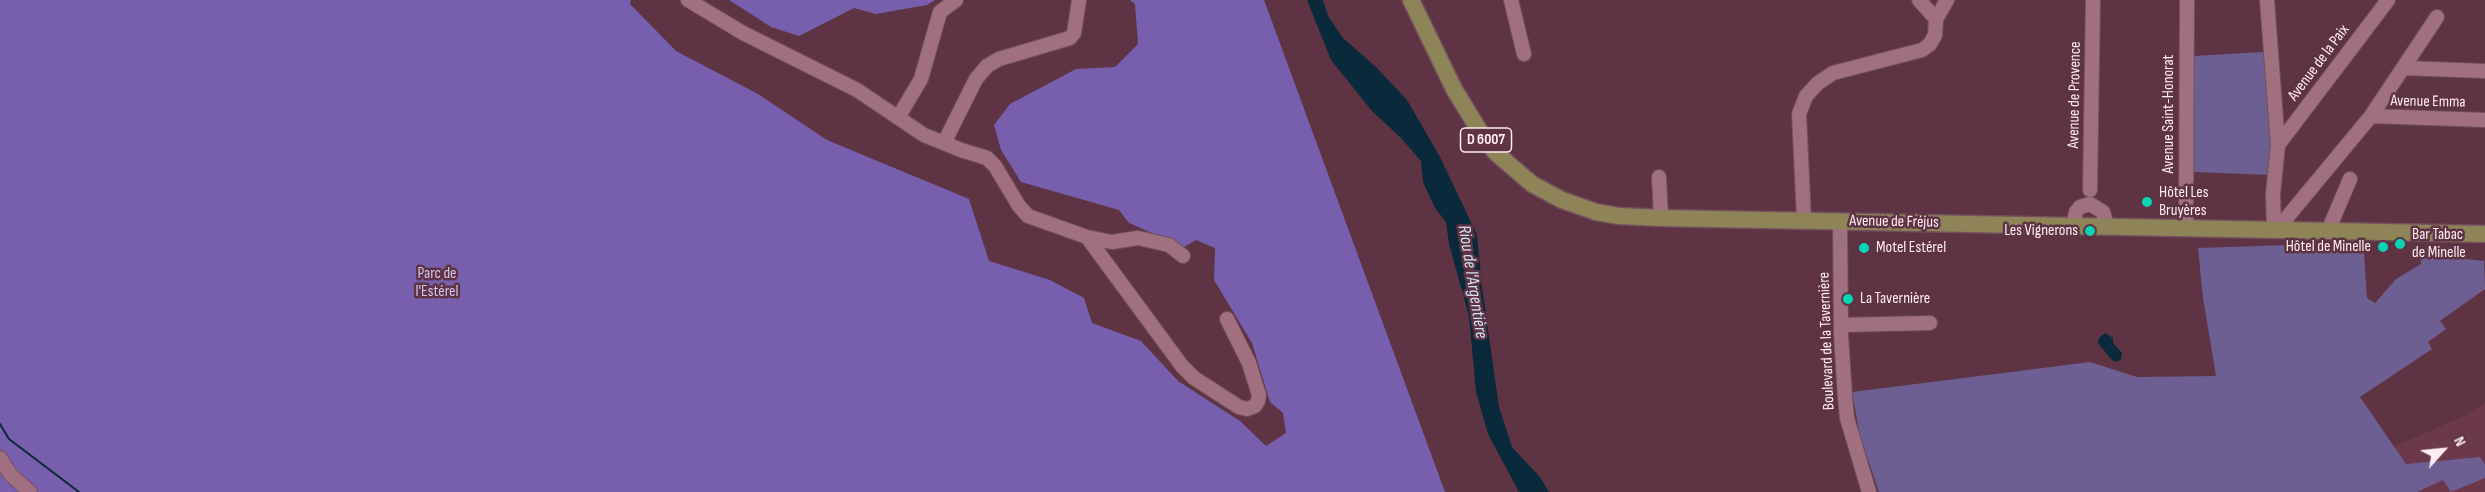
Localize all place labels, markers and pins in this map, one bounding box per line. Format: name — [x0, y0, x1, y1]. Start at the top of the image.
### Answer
place label: Hôtel Les Bruyères — [2159, 183, 2208, 221]
marker: Hôtel Les Bruyères — [2140, 195, 2154, 209]
place label: Les Vignerons — [2004, 221, 2078, 241]
marker: Les Vignerons — [2083, 224, 2097, 238]
place label: Bar Tabac de Minelle — [2412, 225, 2466, 263]
place label: Hôtel de Minelle — [2286, 237, 2371, 257]
marker: Bar Tabac de Minelle — [2393, 237, 2407, 251]
place label: Motel Estérel — [1876, 238, 1946, 258]
marker: Hôtel de Minelle — [2376, 240, 2390, 254]
marker: Motel Estérel — [1857, 241, 1871, 255]
place label: La Tavernière — [1860, 289, 1930, 309]
marker: La Tavernière — [1841, 292, 1855, 306]

